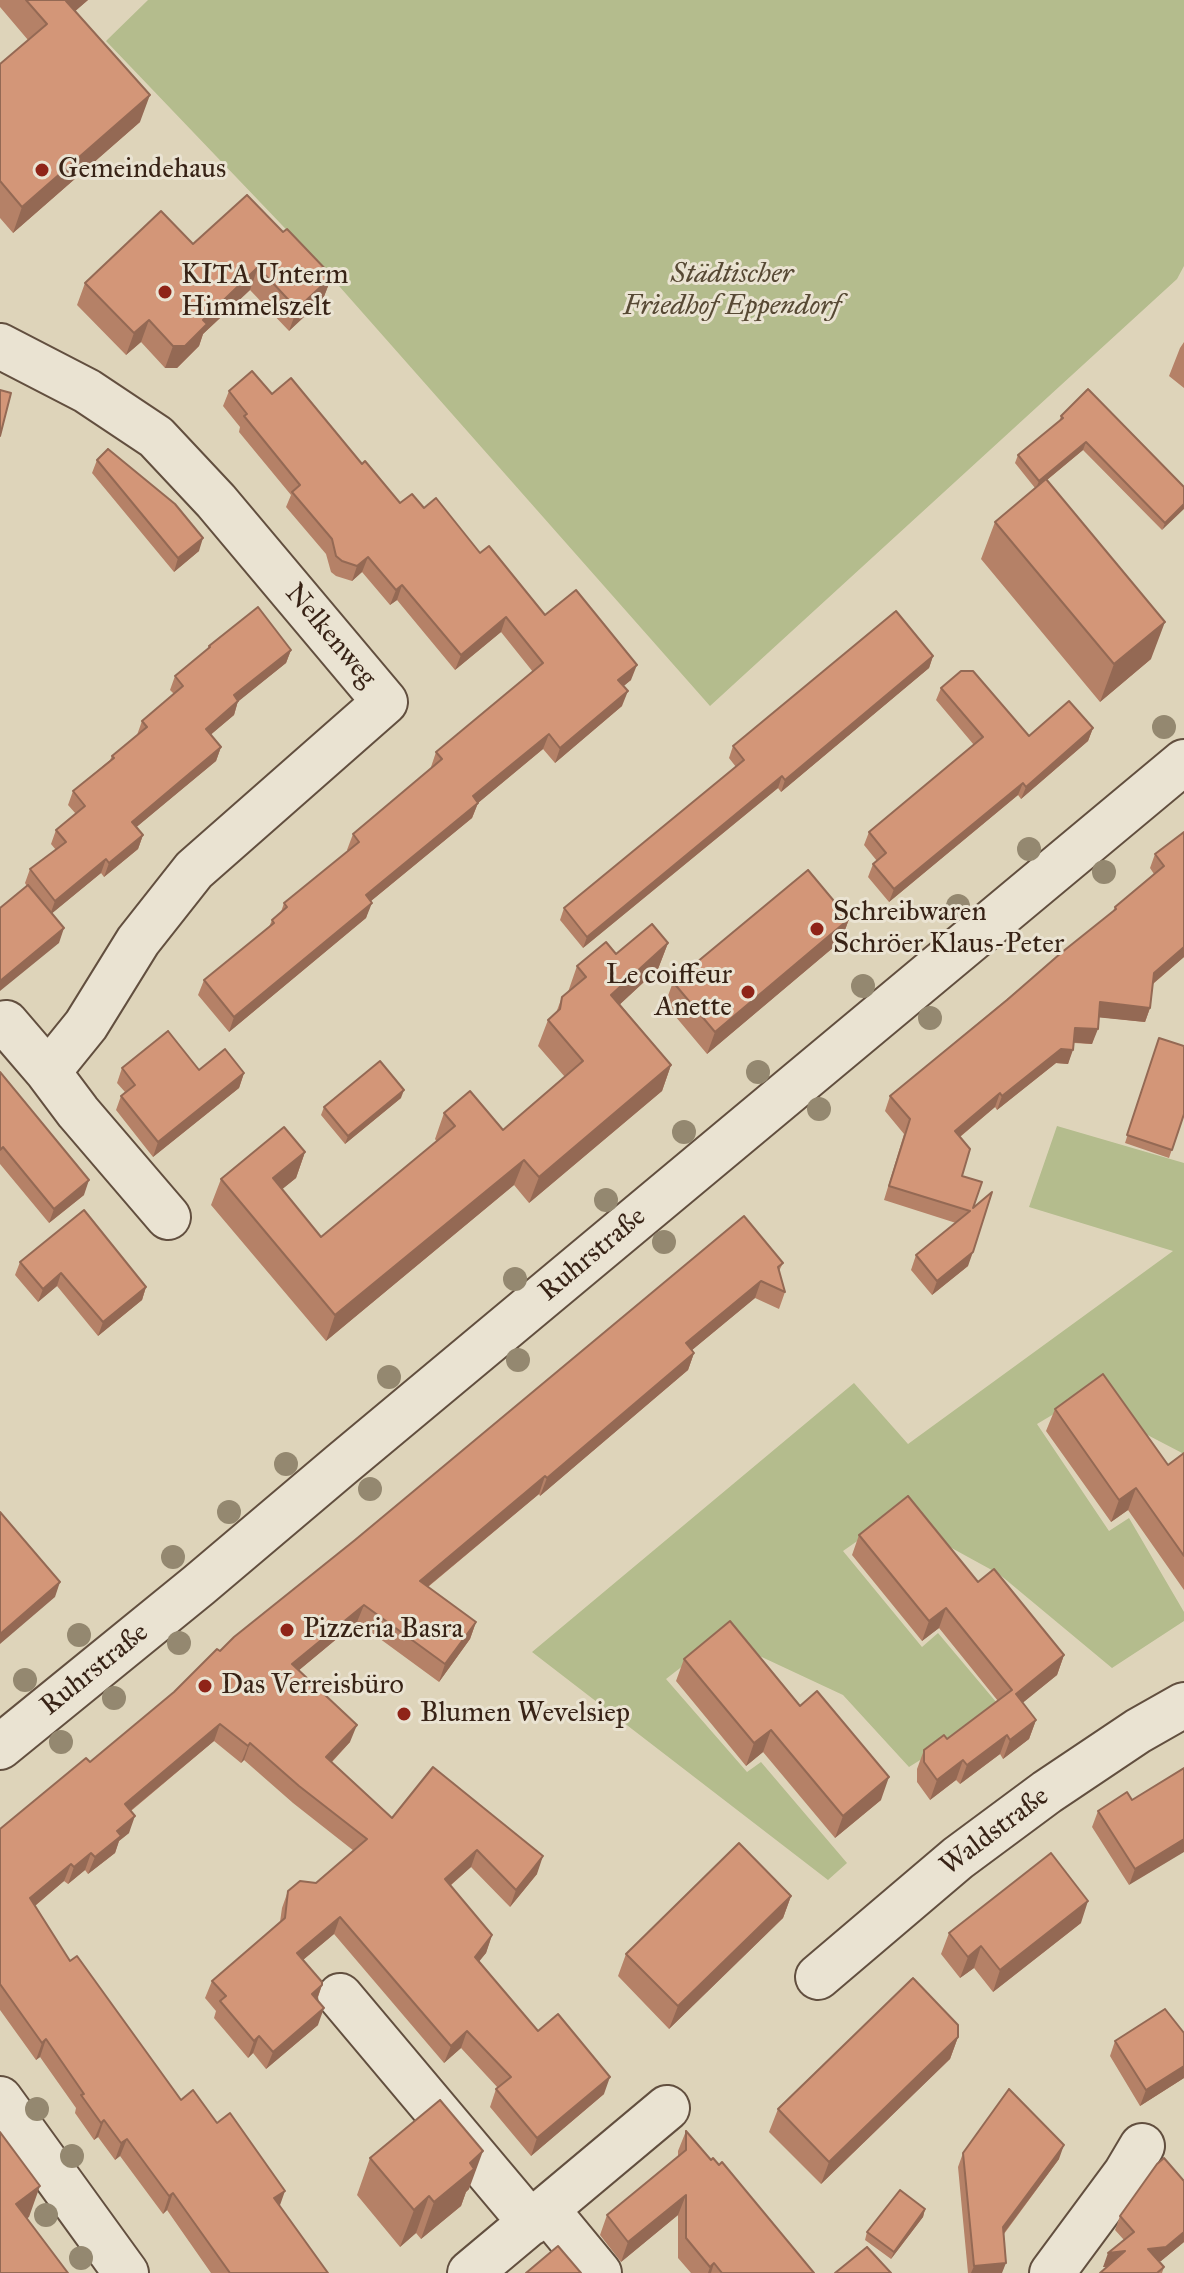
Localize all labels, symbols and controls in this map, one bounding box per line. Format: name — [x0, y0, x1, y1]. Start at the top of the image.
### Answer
place label: Gemeindehaus — [58, 153, 226, 187]
marker: Gemeindehaus — [33, 161, 51, 179]
park label: Städtischer Friedhof Eppendorf — [623, 258, 841, 324]
place label: KITA Unterm Himmelszelt — [181, 259, 349, 325]
marker: KITA Unterm Himmelszelt — [156, 283, 174, 301]
street label: Nelkenweg — [277, 577, 383, 695]
place label: Schreibwaren Schröer Klaus-Peter — [833, 896, 1064, 962]
marker: Schreibwaren Schröer Klaus-Peter — [808, 920, 826, 938]
place label: Le coiffeur Anette — [606, 959, 732, 1025]
marker: Le coiffeur Anette — [739, 983, 757, 1001]
street label: Ruhrstraße — [533, 1201, 653, 1309]
place label: Pizzeria Basra — [303, 1613, 463, 1647]
street label: Ruhrstraße — [34, 1616, 156, 1724]
marker: Pizzeria Basra — [278, 1621, 296, 1639]
place label: Das Verreisbüro — [221, 1669, 404, 1703]
marker: Das Verreisbüro — [196, 1677, 214, 1695]
place label: Blumen Wevelsiep — [420, 1697, 630, 1731]
marker: Blumen Wevelsiep — [395, 1705, 413, 1723]
street label: Waldstraße — [934, 1780, 1056, 1884]

